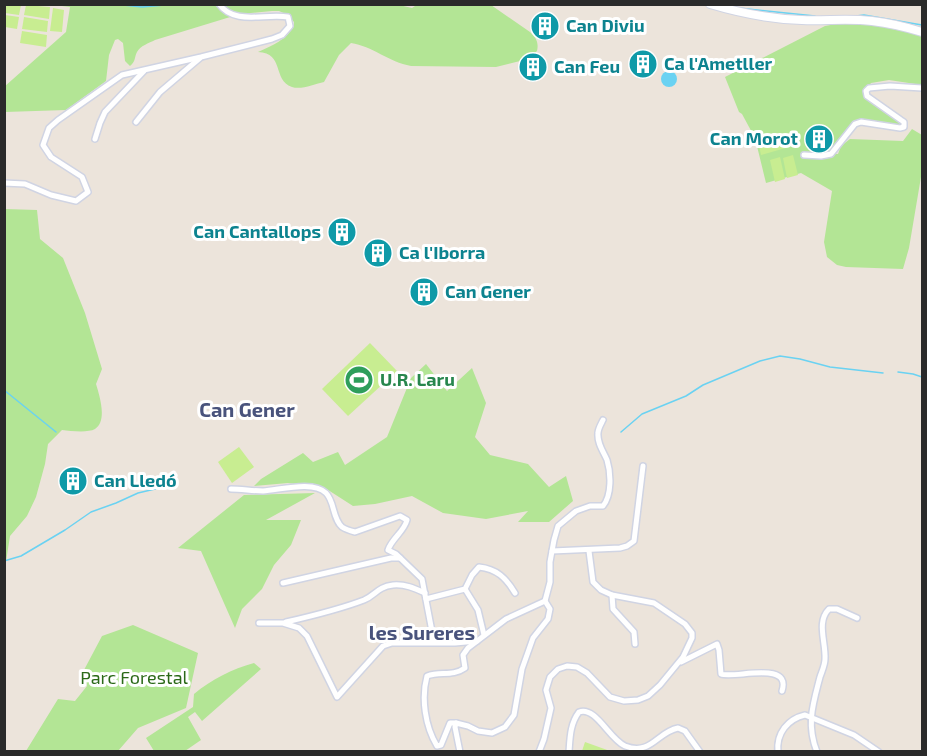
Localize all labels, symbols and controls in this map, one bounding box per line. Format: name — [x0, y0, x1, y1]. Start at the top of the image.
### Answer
building icon: Can Diviu — [529, 10, 561, 42]
place label: Can Diviu — [566, 14, 645, 36]
building icon: Ca l'Ametller — [627, 48, 659, 80]
building icon: Can Feu — [517, 51, 549, 83]
place label: Ca l'Ametller — [664, 52, 773, 74]
place label: Can Feu — [554, 55, 620, 77]
building icon: Can Morot — [803, 123, 835, 155]
place label: Can Morot — [710, 127, 799, 149]
building icon: Can Cantallops — [326, 216, 358, 248]
place label: Can Cantallops — [193, 220, 321, 242]
building icon: Ca l'Iborra — [362, 237, 394, 269]
place label: Ca l'Iborra — [399, 241, 485, 263]
building icon: Can Gener — [408, 276, 440, 308]
place label: Can Gener — [445, 280, 531, 302]
sports icon: U.R. Laru — [343, 364, 375, 396]
place label: U.R. Laru — [380, 368, 455, 390]
district label: Can Gener — [199, 397, 295, 421]
building icon: Can Lledó — [57, 465, 89, 497]
place label: Can Lledó — [94, 469, 177, 491]
district label: les Sureres — [369, 620, 475, 644]
park label: Parc Forestal — [80, 666, 189, 688]

